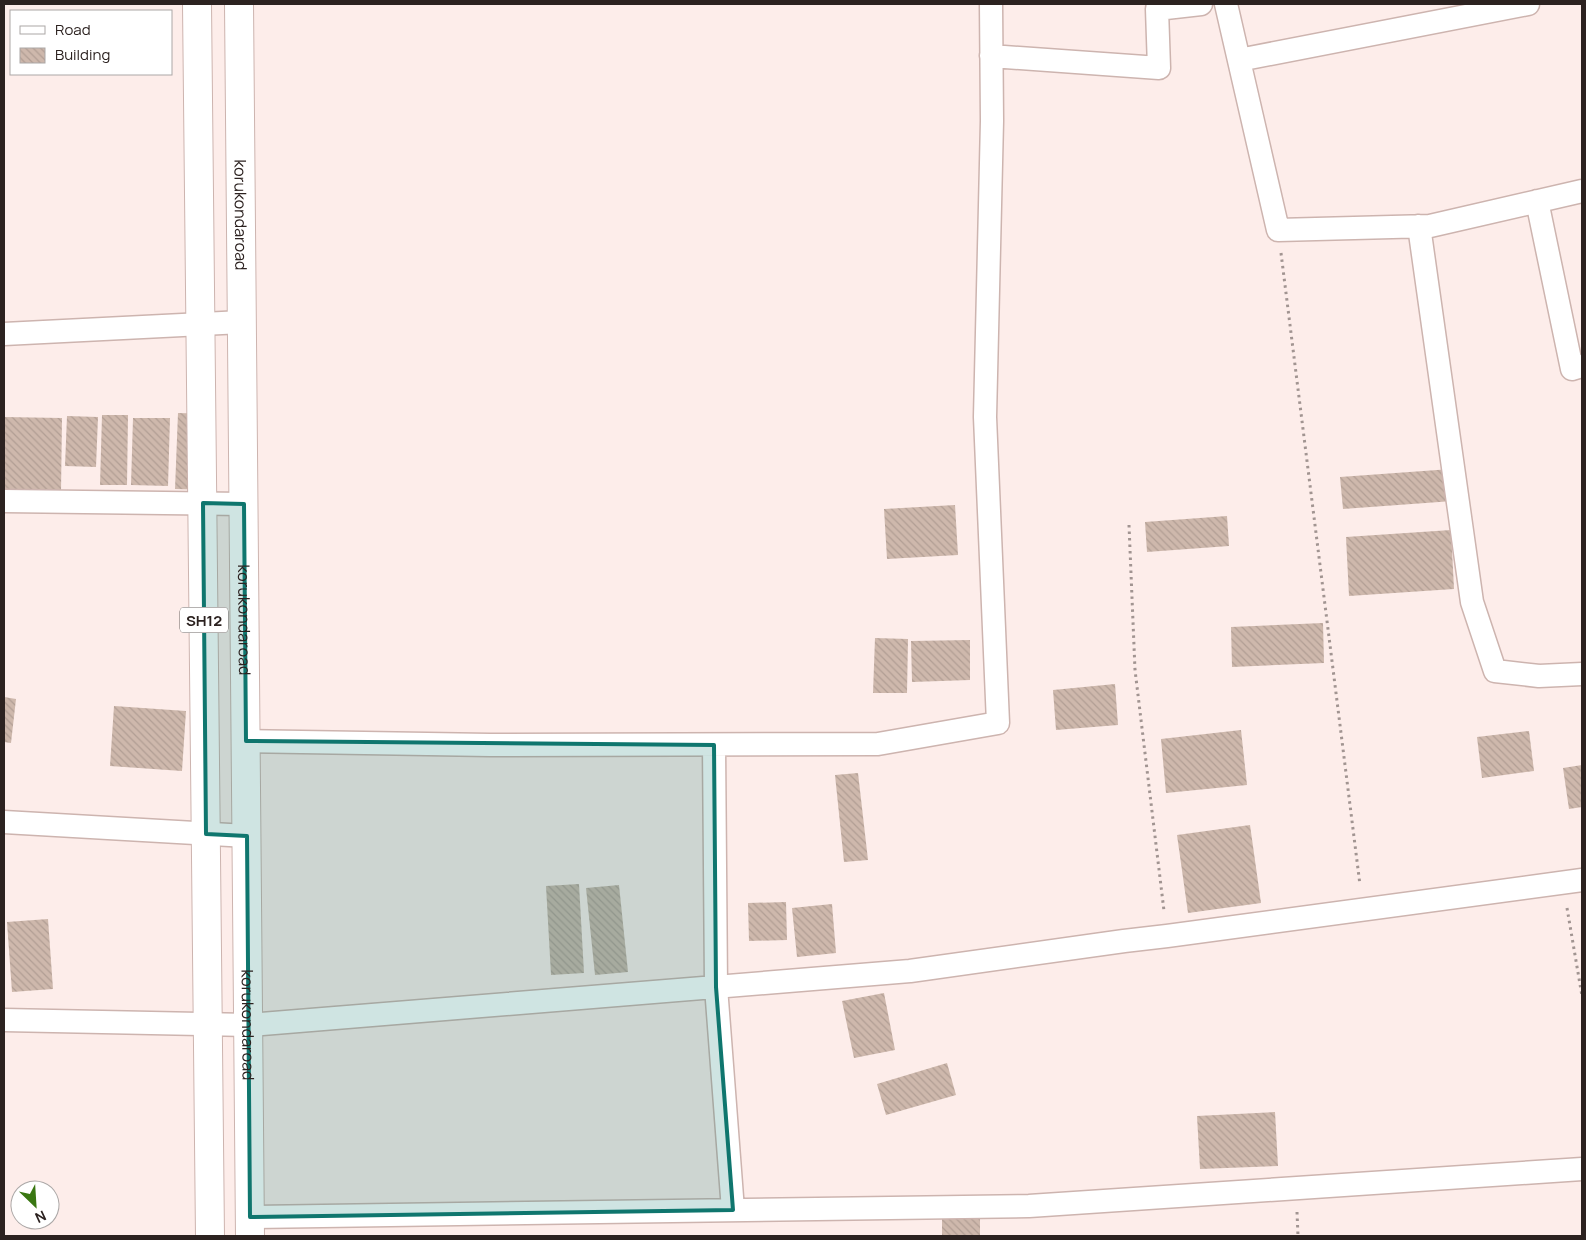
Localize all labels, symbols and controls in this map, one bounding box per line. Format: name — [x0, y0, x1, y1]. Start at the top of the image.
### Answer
legend — [10, 10, 172, 75]
text: Road — [55, 19, 91, 40]
text: Building — [55, 44, 110, 65]
street label: korukondaroad — [229, 159, 252, 271]
street label: korukondaroad — [233, 564, 256, 676]
road number: SH12 — [180, 608, 228, 632]
street label: korukondaroad — [237, 969, 260, 1081]
north arrow — [10, 1180, 60, 1230]
text: N — [32, 1206, 49, 1228]

